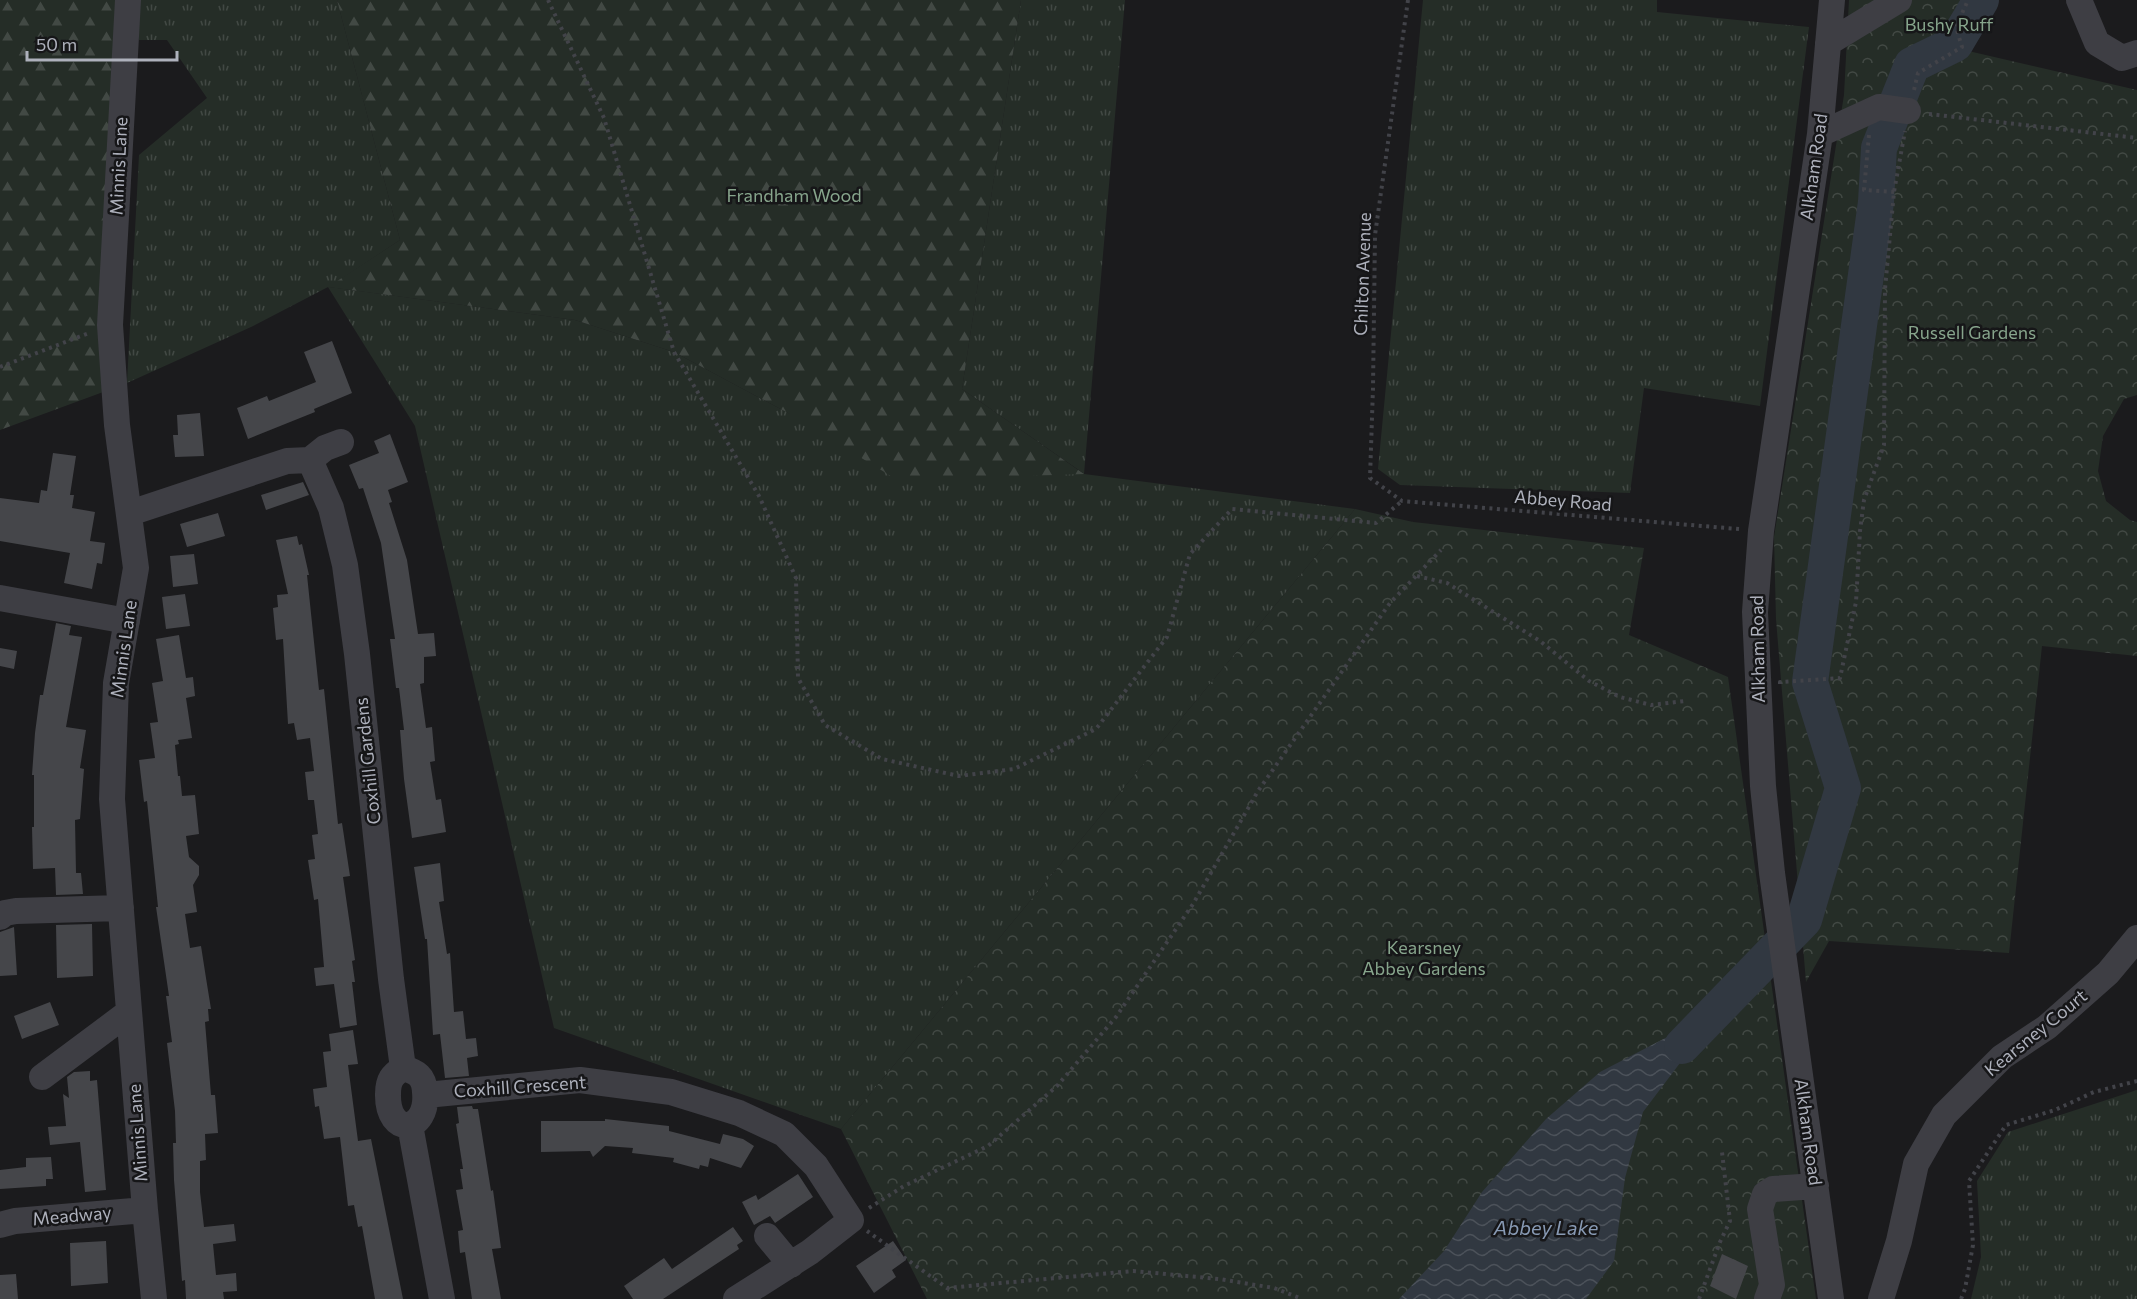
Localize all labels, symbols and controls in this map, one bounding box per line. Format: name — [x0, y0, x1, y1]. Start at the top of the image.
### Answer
park label: Bushy Ruff — [1905, 13, 1993, 35]
scale bar — [27, 24, 177, 62]
text: 50 m — [36, 33, 77, 55]
street label: Alkham Road — [1795, 112, 1831, 222]
street label: Minnis Lane — [104, 116, 132, 216]
park label: Frandham Wood — [726, 184, 862, 206]
street label: Chilton Avenue — [1349, 212, 1375, 336]
park label: Russell Gardens — [1908, 321, 2036, 343]
street label: Abbey Road — [1513, 485, 1613, 515]
street label: Alkham Road — [1745, 595, 1769, 703]
street label: Minnis Lane — [105, 599, 141, 699]
street label: Coxhill Gardens — [349, 696, 385, 826]
park label: Kearsney Abbey Gardens — [1362, 936, 1486, 979]
street label: Kearsney Court — [1980, 984, 2091, 1080]
street label: Coxhill Crescent — [453, 1070, 587, 1102]
street label: Alkham Road — [1791, 1077, 1827, 1187]
street label: Minnis Lane — [123, 1083, 151, 1183]
street label: Meadway — [31, 1201, 112, 1229]
water label: Abbey Lake — [1493, 1215, 1599, 1239]

